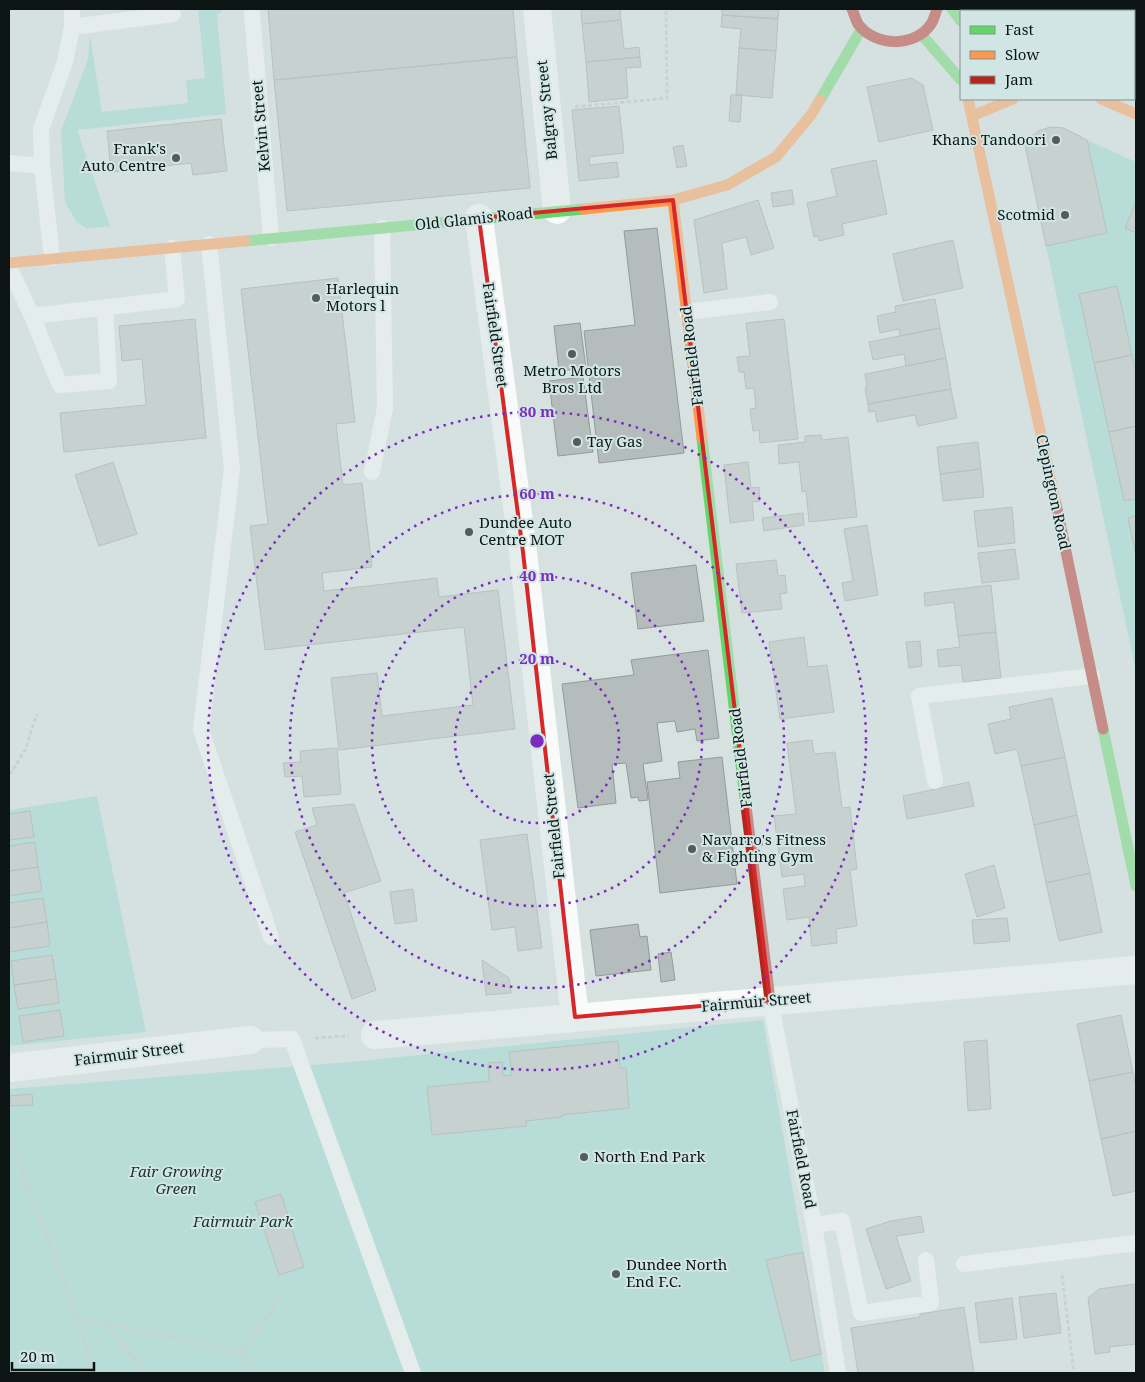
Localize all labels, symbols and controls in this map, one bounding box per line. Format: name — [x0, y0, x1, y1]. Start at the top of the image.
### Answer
legend — [960, 10, 1135, 100]
text: Fast — [1005, 19, 1034, 39]
text: Slow — [1005, 44, 1039, 64]
street label: Balgray Street — [531, 59, 561, 161]
text: Jam — [1004, 69, 1033, 89]
street label: Kelvin Street — [246, 79, 274, 173]
place label: Khans Tandoori — [932, 129, 1046, 149]
marker: Khans Tandoori — [1050, 134, 1062, 146]
place label: Frank's Auto Centre — [81, 138, 166, 175]
marker: Frank's Auto Centre — [170, 152, 182, 164]
street label: Old Glamis Road — [414, 202, 534, 234]
place label: Scotmid — [997, 204, 1055, 224]
marker: Scotmid — [1059, 209, 1071, 221]
place label: Harlequin Motors l — [326, 278, 400, 315]
street label: Fairfield Street — [479, 281, 513, 389]
marker: Harlequin Motors l — [310, 292, 322, 304]
street label: Fairfield Road — [675, 305, 707, 407]
marker: Metro Motors Bros Ltd — [566, 348, 578, 360]
place label: Metro Motors Bros Ltd — [523, 360, 621, 397]
text: 80 m — [519, 401, 555, 421]
place label: Tay Gas — [587, 431, 642, 451]
street label: Clepington Road — [1032, 432, 1076, 551]
marker: Tay Gas — [571, 436, 583, 448]
text: 60 m — [519, 483, 555, 503]
place label: Dundee Auto Centre MOT — [479, 512, 572, 549]
marker: Dundee Auto Centre MOT — [463, 526, 475, 538]
text: 40 m — [519, 565, 555, 585]
text: 20 m — [519, 648, 555, 668]
street label: Fairfield Road — [724, 707, 756, 809]
centre of rings — [528, 732, 546, 750]
street label: Fairfield Street — [538, 772, 568, 880]
place label: Navarro's Fitness & Fighting Gym — [702, 829, 826, 866]
marker: Navarro's Fitness & Fighting Gym — [686, 843, 698, 855]
street label: Fairmuir Street — [700, 986, 812, 1016]
street label: Fairmuir Street — [73, 1036, 185, 1070]
street label: Fairfield Road — [783, 1108, 821, 1210]
place label: North End Park — [594, 1146, 706, 1166]
marker: North End Park — [578, 1151, 590, 1163]
park label: Fair Growing Green — [129, 1161, 223, 1198]
park label: Fairmuir Park — [192, 1211, 293, 1231]
place label: Dundee North End F.C. — [626, 1254, 728, 1291]
marker: Dundee North End F.C. — [610, 1268, 622, 1280]
scale bar — [12, 1340, 95, 1372]
text: 20 m — [20, 1346, 55, 1366]

